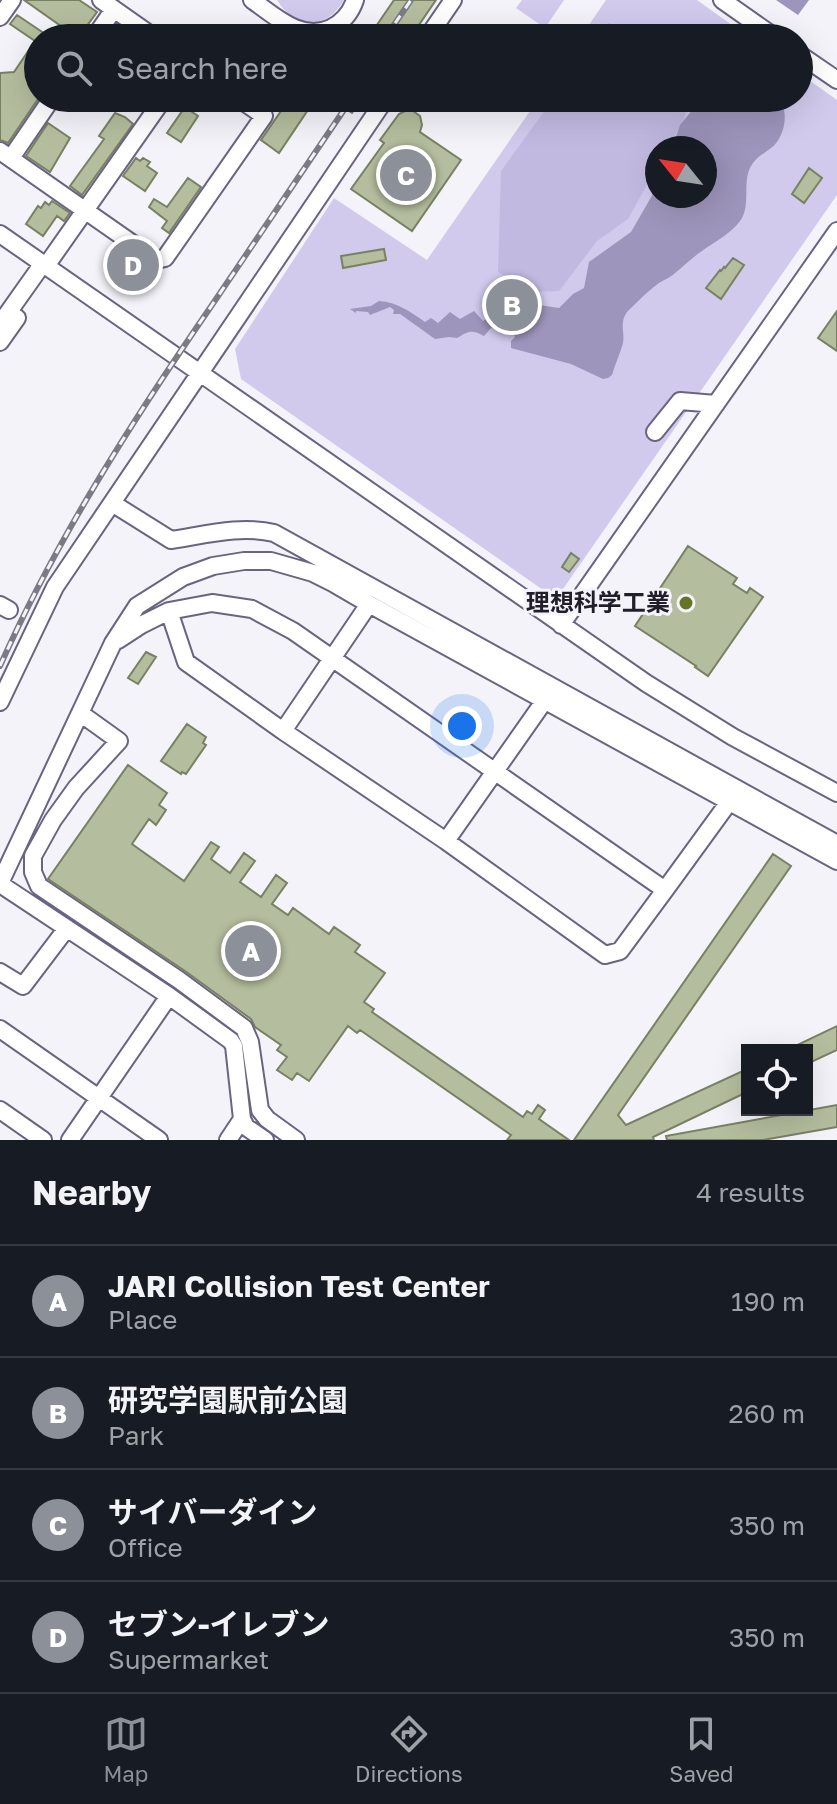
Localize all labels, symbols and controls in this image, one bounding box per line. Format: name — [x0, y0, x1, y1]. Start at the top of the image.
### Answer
search box — [24, 24, 813, 112]
icon: search — [52, 46, 96, 90]
text: Search here — [116, 50, 288, 86]
north arrow — [645, 136, 717, 208]
pin: C — [380, 145, 432, 205]
pin: D — [107, 235, 159, 295]
pin: B — [486, 275, 538, 335]
place label: 理想科学工業 — [526, 587, 670, 616]
marker: 理想科学工業 — [677, 594, 695, 612]
your location — [442, 706, 482, 746]
pin: A — [225, 921, 277, 981]
map controls — [741, 1044, 813, 1116]
button: locate — [741, 1044, 813, 1116]
text: Nearby — [32, 1172, 152, 1212]
text: 4 results — [696, 1177, 805, 1208]
text: JARI Collision Test Center — [108, 1268, 490, 1304]
text: A — [49, 1286, 67, 1317]
text: 190 m — [731, 1286, 805, 1317]
text: Place — [108, 1304, 177, 1335]
text: 研究学園駅前公園 — [108, 1382, 348, 1418]
text: B — [49, 1398, 67, 1429]
text: 260 m — [729, 1398, 805, 1429]
text: Park — [108, 1420, 164, 1451]
text: サイバーダイン — [108, 1494, 317, 1530]
text: C — [49, 1510, 67, 1541]
text: 350 m — [729, 1510, 805, 1541]
text: Office — [108, 1532, 183, 1563]
text: セブン-イレブン — [108, 1606, 329, 1642]
text: D — [49, 1622, 67, 1653]
text: 350 m — [729, 1622, 805, 1653]
text: Supermarket — [108, 1644, 269, 1675]
tab: Map — [103, 1712, 148, 1787]
tab: Directions — [355, 1712, 463, 1787]
tab: Saved — [669, 1712, 734, 1787]

